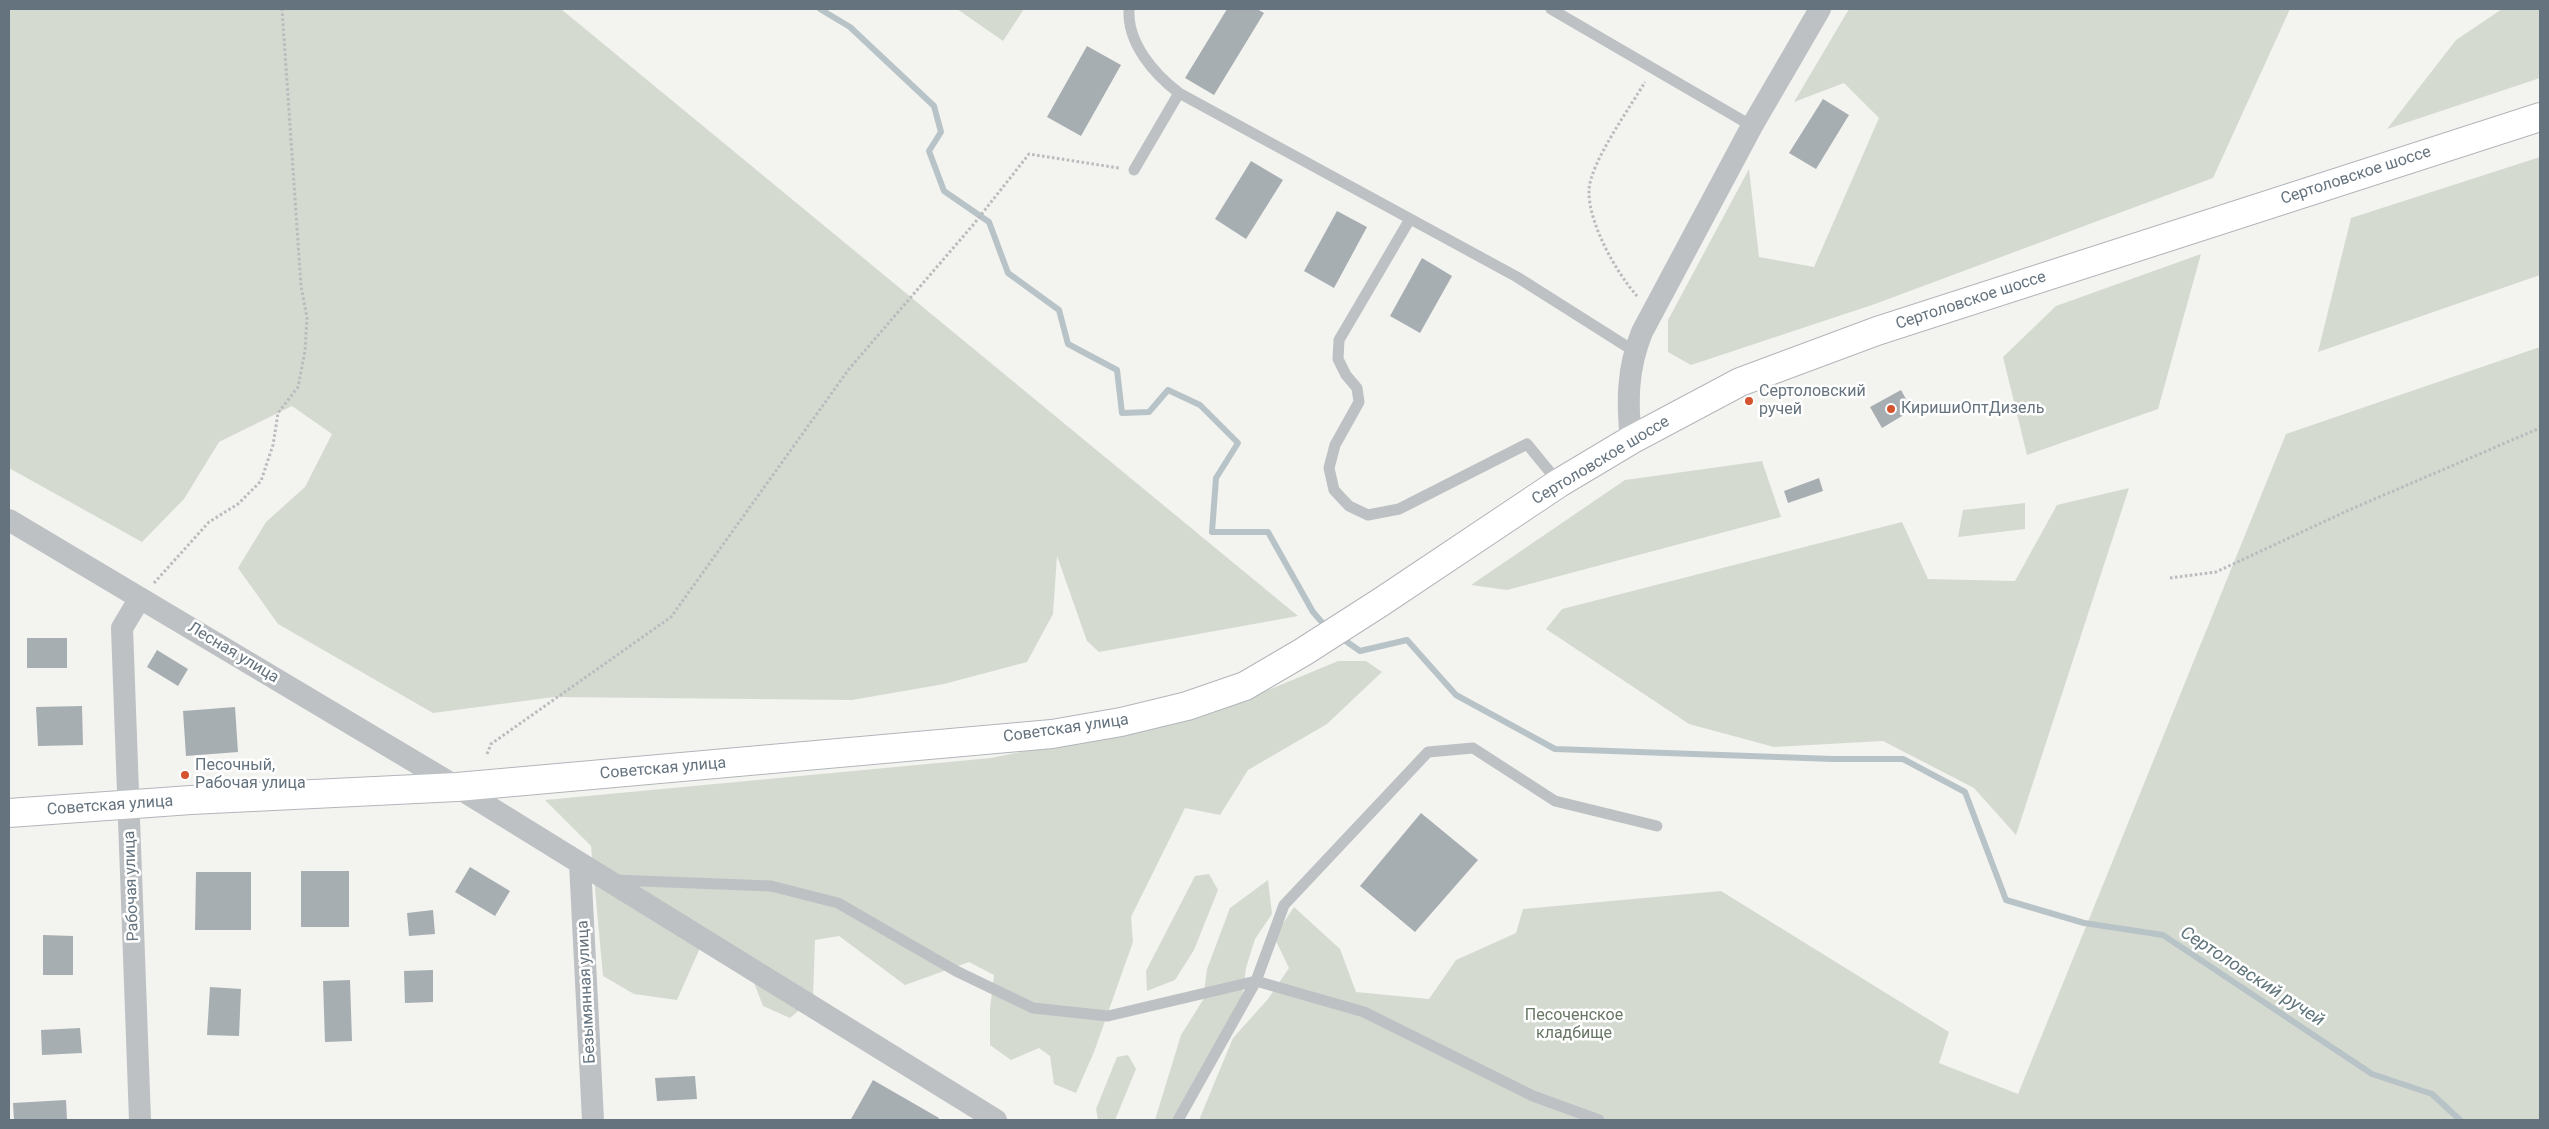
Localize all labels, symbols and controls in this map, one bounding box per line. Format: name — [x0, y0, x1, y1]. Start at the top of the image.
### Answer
street label: Сертоловское шоссе — [2278, 143, 2434, 209]
street label: Сертоловское шоссе — [1893, 268, 2049, 334]
place label: Сертоловский ручей — [1759, 382, 1866, 420]
marker: Сертоловский ручей — [1743, 395, 1755, 407]
place label: КиришиОптДизель — [1901, 399, 2044, 419]
marker: КиришиОптДизель — [1885, 403, 1897, 415]
street label: Сертоловское шоссе — [1529, 412, 1673, 510]
street label: Лесная улица — [184, 618, 282, 688]
street label: Советская улица — [1002, 711, 1130, 747]
street label: Советская улица — [599, 754, 727, 784]
place label: Песочный, Рабочая улица — [195, 756, 306, 794]
marker: Песочный, Рабочая улица — [179, 769, 191, 781]
street label: Советская улица — [46, 792, 174, 820]
street label: Рабочая улица — [120, 830, 144, 942]
street label: Безымянная улица — [574, 920, 600, 1064]
water label: Сертоловский ручей — [2176, 922, 2328, 1032]
park label: Песоченское кладбище — [1525, 1006, 1623, 1044]

